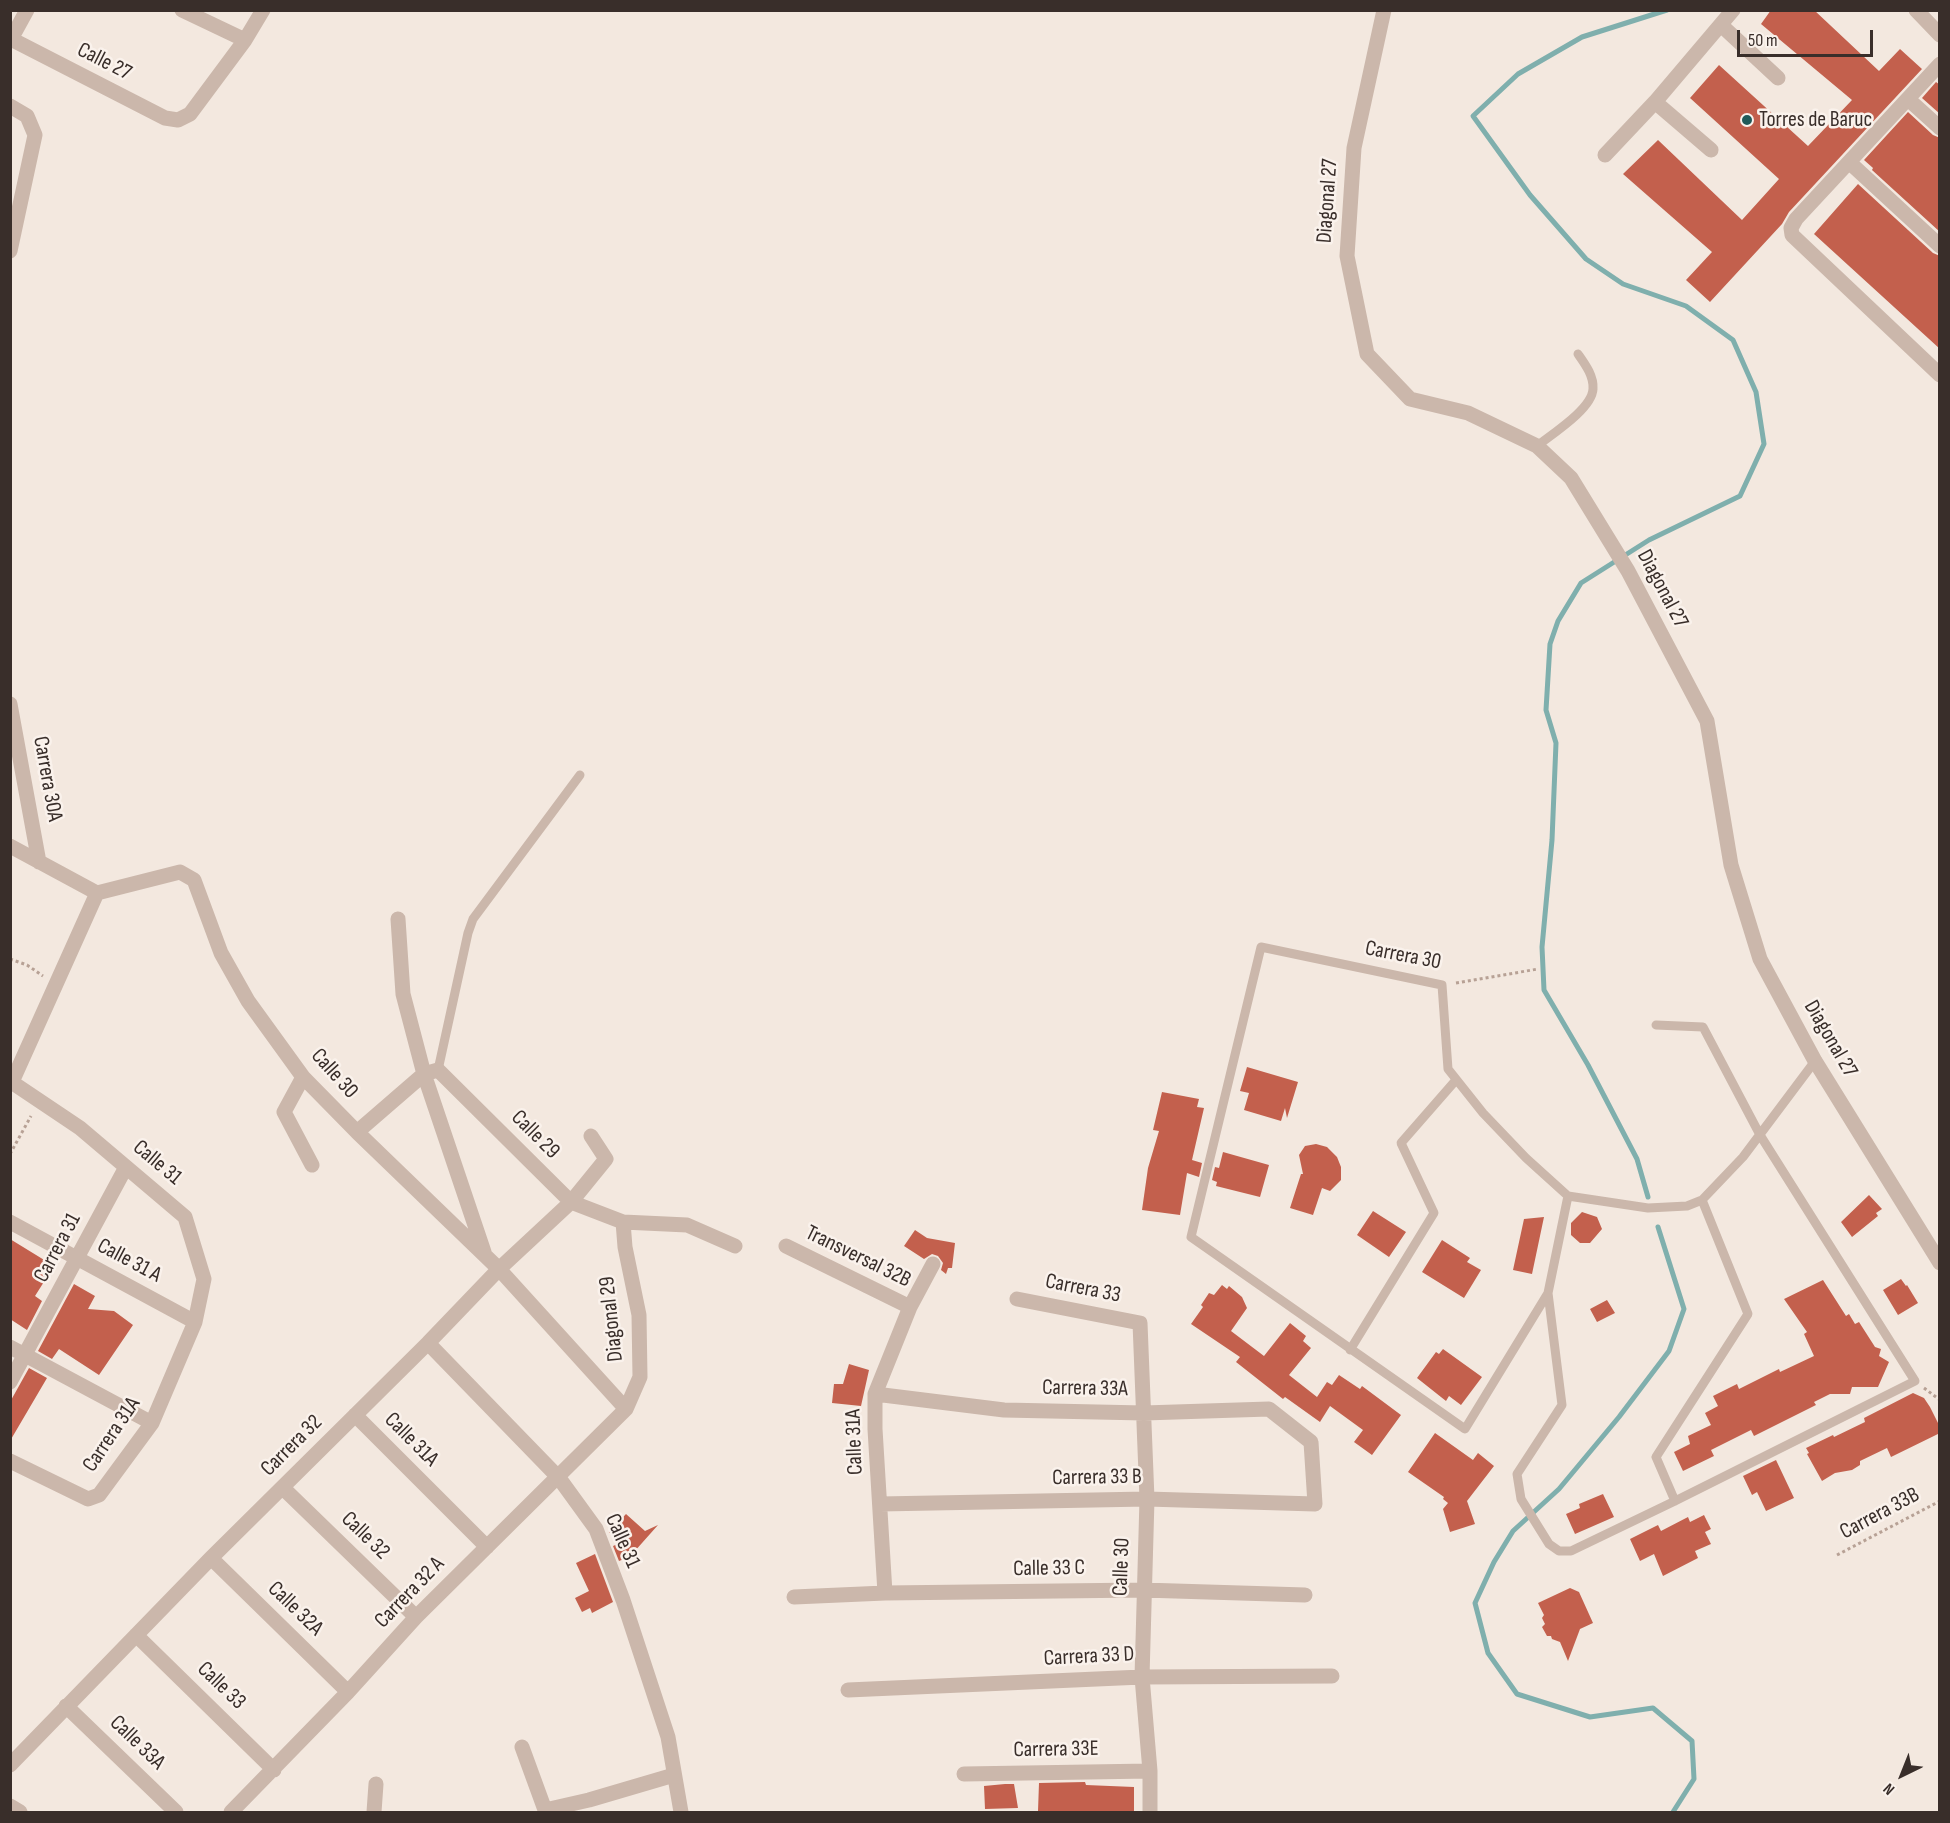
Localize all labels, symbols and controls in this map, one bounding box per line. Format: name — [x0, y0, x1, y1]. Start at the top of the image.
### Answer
scale bar — [1740, 18, 1876, 56]
text: 50 m — [1748, 30, 1778, 51]
street label: Calle 27 — [73, 37, 135, 87]
place label: Torres de Baruc — [1759, 107, 1872, 133]
marker: Torres de Baruc — [1740, 113, 1754, 127]
street label: Diagonal 27 — [1312, 158, 1344, 244]
street label: Diagonal 27 — [1630, 545, 1694, 633]
street label: Carrera 30A — [27, 734, 67, 824]
street label: Carrera 30 — [1363, 936, 1443, 976]
street label: Diagonal 27 — [1797, 996, 1863, 1082]
street label: Calle 30 — [305, 1043, 363, 1105]
street label: Calle 29 — [505, 1105, 565, 1165]
street label: Calle 31 — [127, 1135, 187, 1191]
street label: Carrera 31 — [29, 1209, 87, 1287]
street label: Transversal 32B — [801, 1220, 915, 1294]
street label: Calle 31 A — [92, 1233, 166, 1289]
street label: Carrera 33 — [1043, 1269, 1123, 1309]
street label: Diagonal 29 — [594, 1275, 630, 1363]
street label: Carrera 33A — [1042, 1375, 1128, 1403]
street label: Carrera 31A — [77, 1393, 147, 1477]
street label: Calle 31A — [378, 1407, 444, 1473]
street label: Calle 31A — [841, 1409, 869, 1475]
street label: Carrera 32 — [256, 1410, 328, 1482]
street label: Carrera 33 B — [1052, 1464, 1142, 1492]
street label: Carrera 33B — [1836, 1482, 1924, 1546]
street label: Calle 32 — [335, 1506, 395, 1566]
street label: Calle 31 — [599, 1510, 645, 1572]
street label: Calle 30 — [1108, 1537, 1136, 1597]
street label: Carrera 32 A — [370, 1552, 450, 1634]
street label: Calle 33 C — [1013, 1555, 1085, 1583]
street label: Calle 32A — [262, 1576, 328, 1642]
street label: Carrera 33 D — [1043, 1641, 1135, 1673]
street label: Calle 33 — [191, 1656, 251, 1716]
street label: Calle 33A — [104, 1710, 170, 1776]
street label: Carrera 33E — [1013, 1736, 1099, 1764]
north arrow — [1872, 1745, 1932, 1805]
text: N — [1880, 1779, 1899, 1798]

